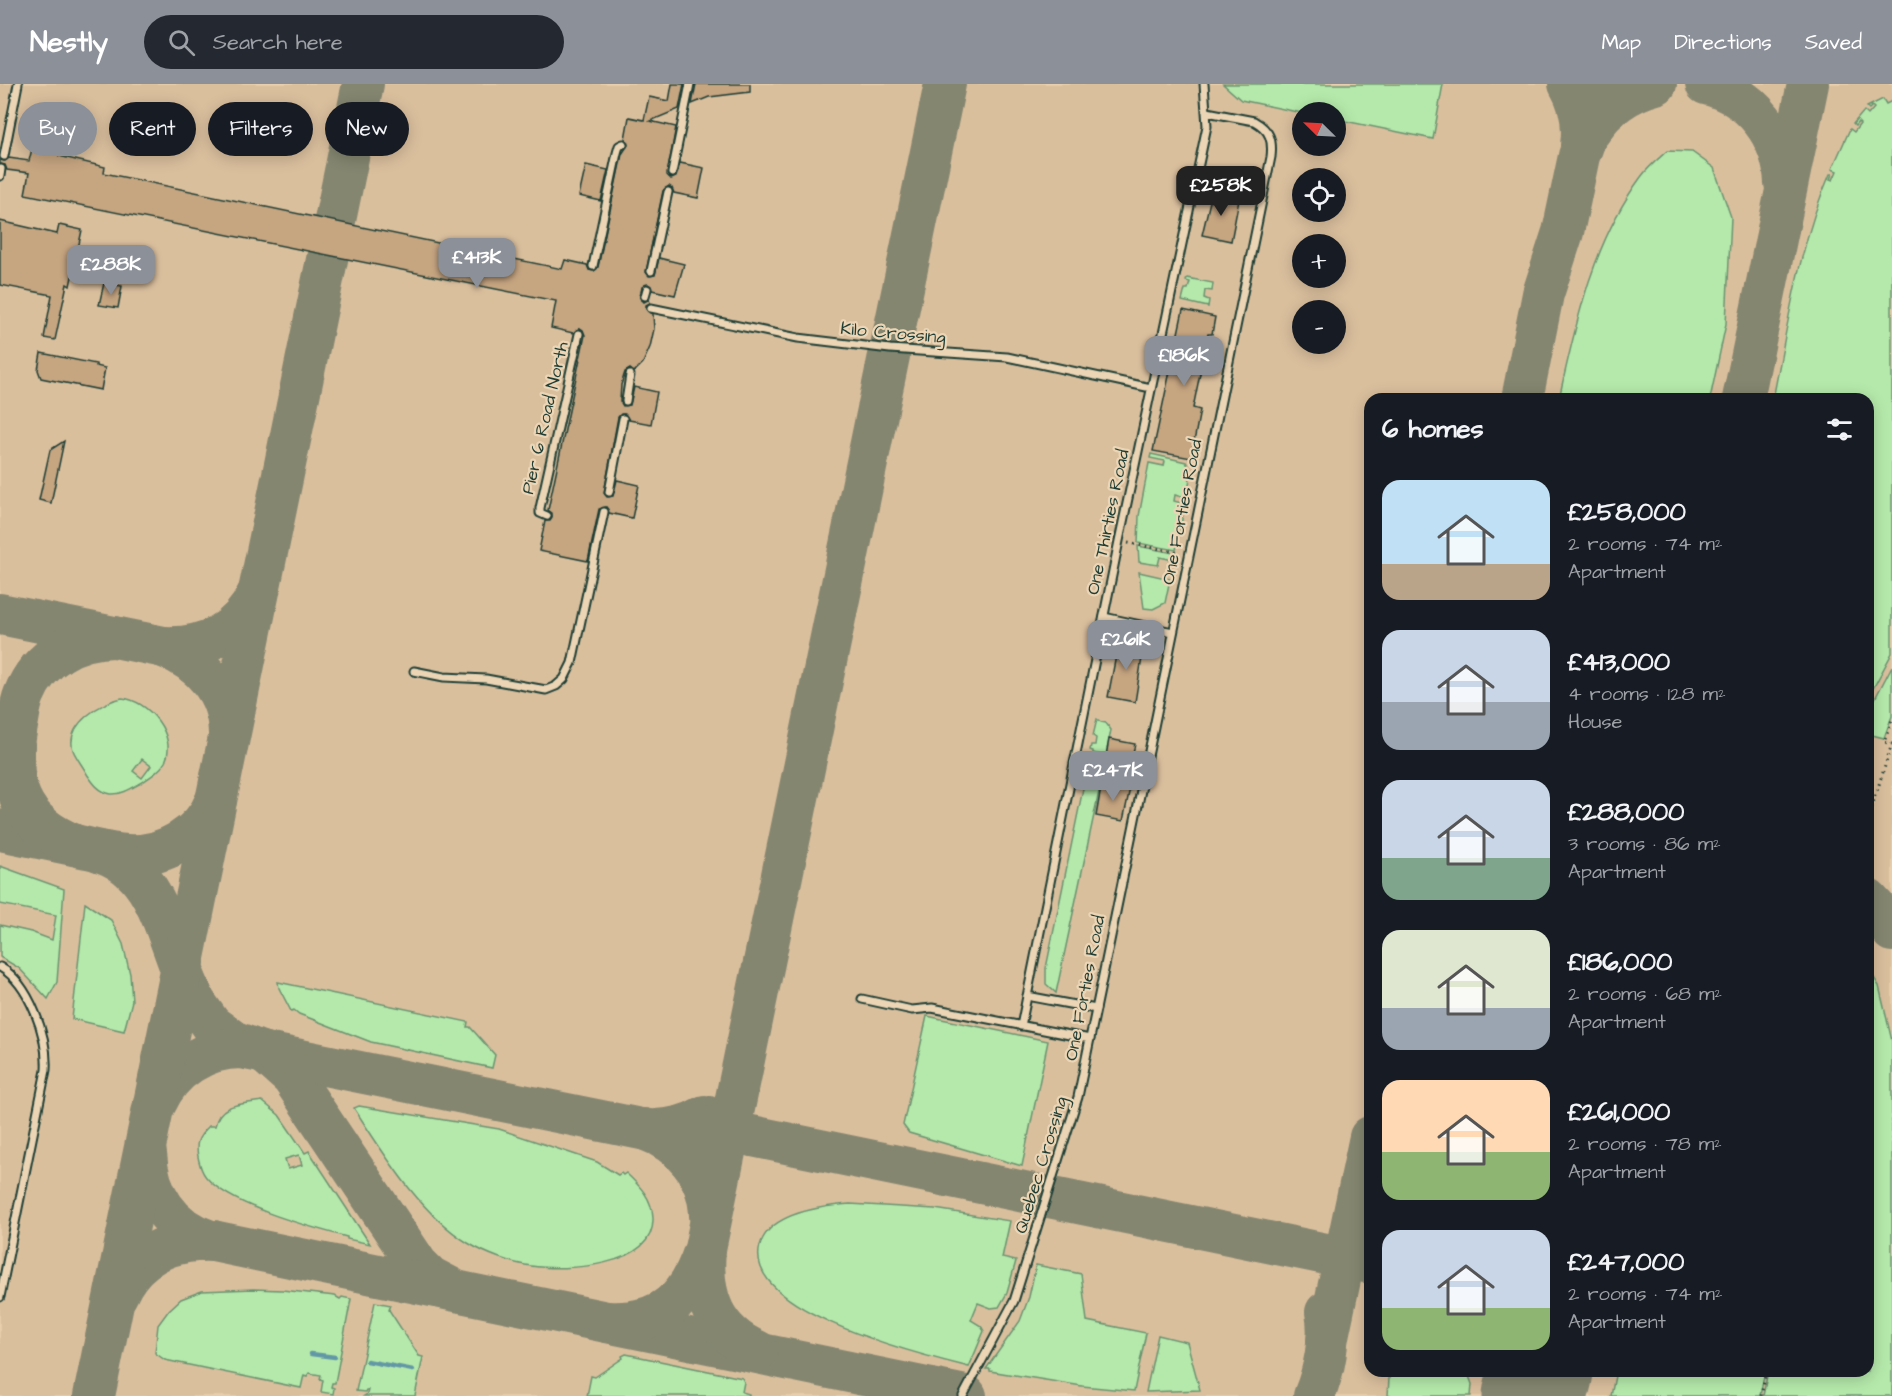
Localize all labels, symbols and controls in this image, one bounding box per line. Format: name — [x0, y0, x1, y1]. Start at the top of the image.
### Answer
search box — [144, 15, 564, 69]
text: Nestly — [30, 23, 108, 62]
icon: search — [165, 26, 198, 59]
text: Search here — [213, 27, 343, 58]
text: Map — [1601, 28, 1641, 57]
text: Directions — [1674, 28, 1772, 57]
text: Saved — [1805, 28, 1862, 57]
chip: Buy — [18, 102, 97, 156]
chip: Rent — [109, 102, 196, 156]
chip: Filters — [208, 102, 313, 156]
chip: New — [325, 102, 409, 156]
north arrow — [1292, 102, 1346, 156]
map controls — [1292, 102, 1346, 354]
pin: £258K — [1179, 166, 1263, 217]
button: locate — [1292, 168, 1346, 222]
text: £258K — [1190, 171, 1252, 199]
button: + — [1292, 234, 1346, 288]
pin: £413K — [435, 238, 519, 289]
text: £413K — [452, 243, 502, 271]
pin: £288K — [69, 245, 153, 296]
text: £288K — [81, 250, 141, 278]
button: − — [1292, 300, 1346, 354]
street label: Kilo Crossing — [839, 316, 947, 351]
pin: £186K — [1142, 336, 1226, 387]
street label: Pier 6 Road North — [515, 339, 575, 497]
text: £186K — [1159, 341, 1209, 369]
text: 6 homes — [1382, 411, 1484, 447]
icon: filters — [1823, 413, 1856, 446]
street label: One Forties Road — [1156, 437, 1208, 587]
street label: One Thirties Road — [1080, 447, 1136, 597]
text: £258,000 — [1568, 494, 1686, 530]
icon: home — [1430, 504, 1502, 576]
text: 2 rooms · 74 m² — [1568, 530, 1722, 558]
text: Apartment — [1568, 558, 1666, 586]
pin: £261K — [1084, 620, 1168, 671]
text: £261K — [1101, 625, 1151, 653]
text: £413,000 — [1568, 644, 1670, 680]
icon: home — [1430, 654, 1502, 726]
text: 4 rooms · 128 m² — [1568, 680, 1726, 708]
text: House — [1568, 708, 1622, 736]
pin: £247K — [1071, 751, 1155, 802]
text: £247K — [1083, 756, 1143, 784]
text: £288,000 — [1568, 794, 1684, 830]
icon: home — [1430, 804, 1502, 876]
text: 3 rooms · 86 m² — [1568, 830, 1721, 858]
text: Apartment — [1568, 858, 1666, 886]
street label: One Forties Road — [1059, 913, 1111, 1063]
text: £186,000 — [1568, 944, 1672, 980]
icon: home — [1430, 954, 1502, 1026]
text: 2 rooms · 68 m² — [1568, 980, 1722, 1008]
text: Apartment — [1568, 1008, 1666, 1036]
street label: Quebec Crossing — [1008, 1093, 1075, 1237]
text: £261,000 — [1568, 1094, 1670, 1130]
icon: home — [1430, 1104, 1502, 1176]
text: 2 rooms · 78 m² — [1568, 1130, 1722, 1158]
text: Apartment — [1568, 1158, 1666, 1186]
text: £247,000 — [1568, 1244, 1684, 1280]
icon: home — [1430, 1254, 1502, 1326]
text: 2 rooms · 74 m² — [1568, 1280, 1722, 1308]
text: Apartment — [1568, 1308, 1666, 1336]

